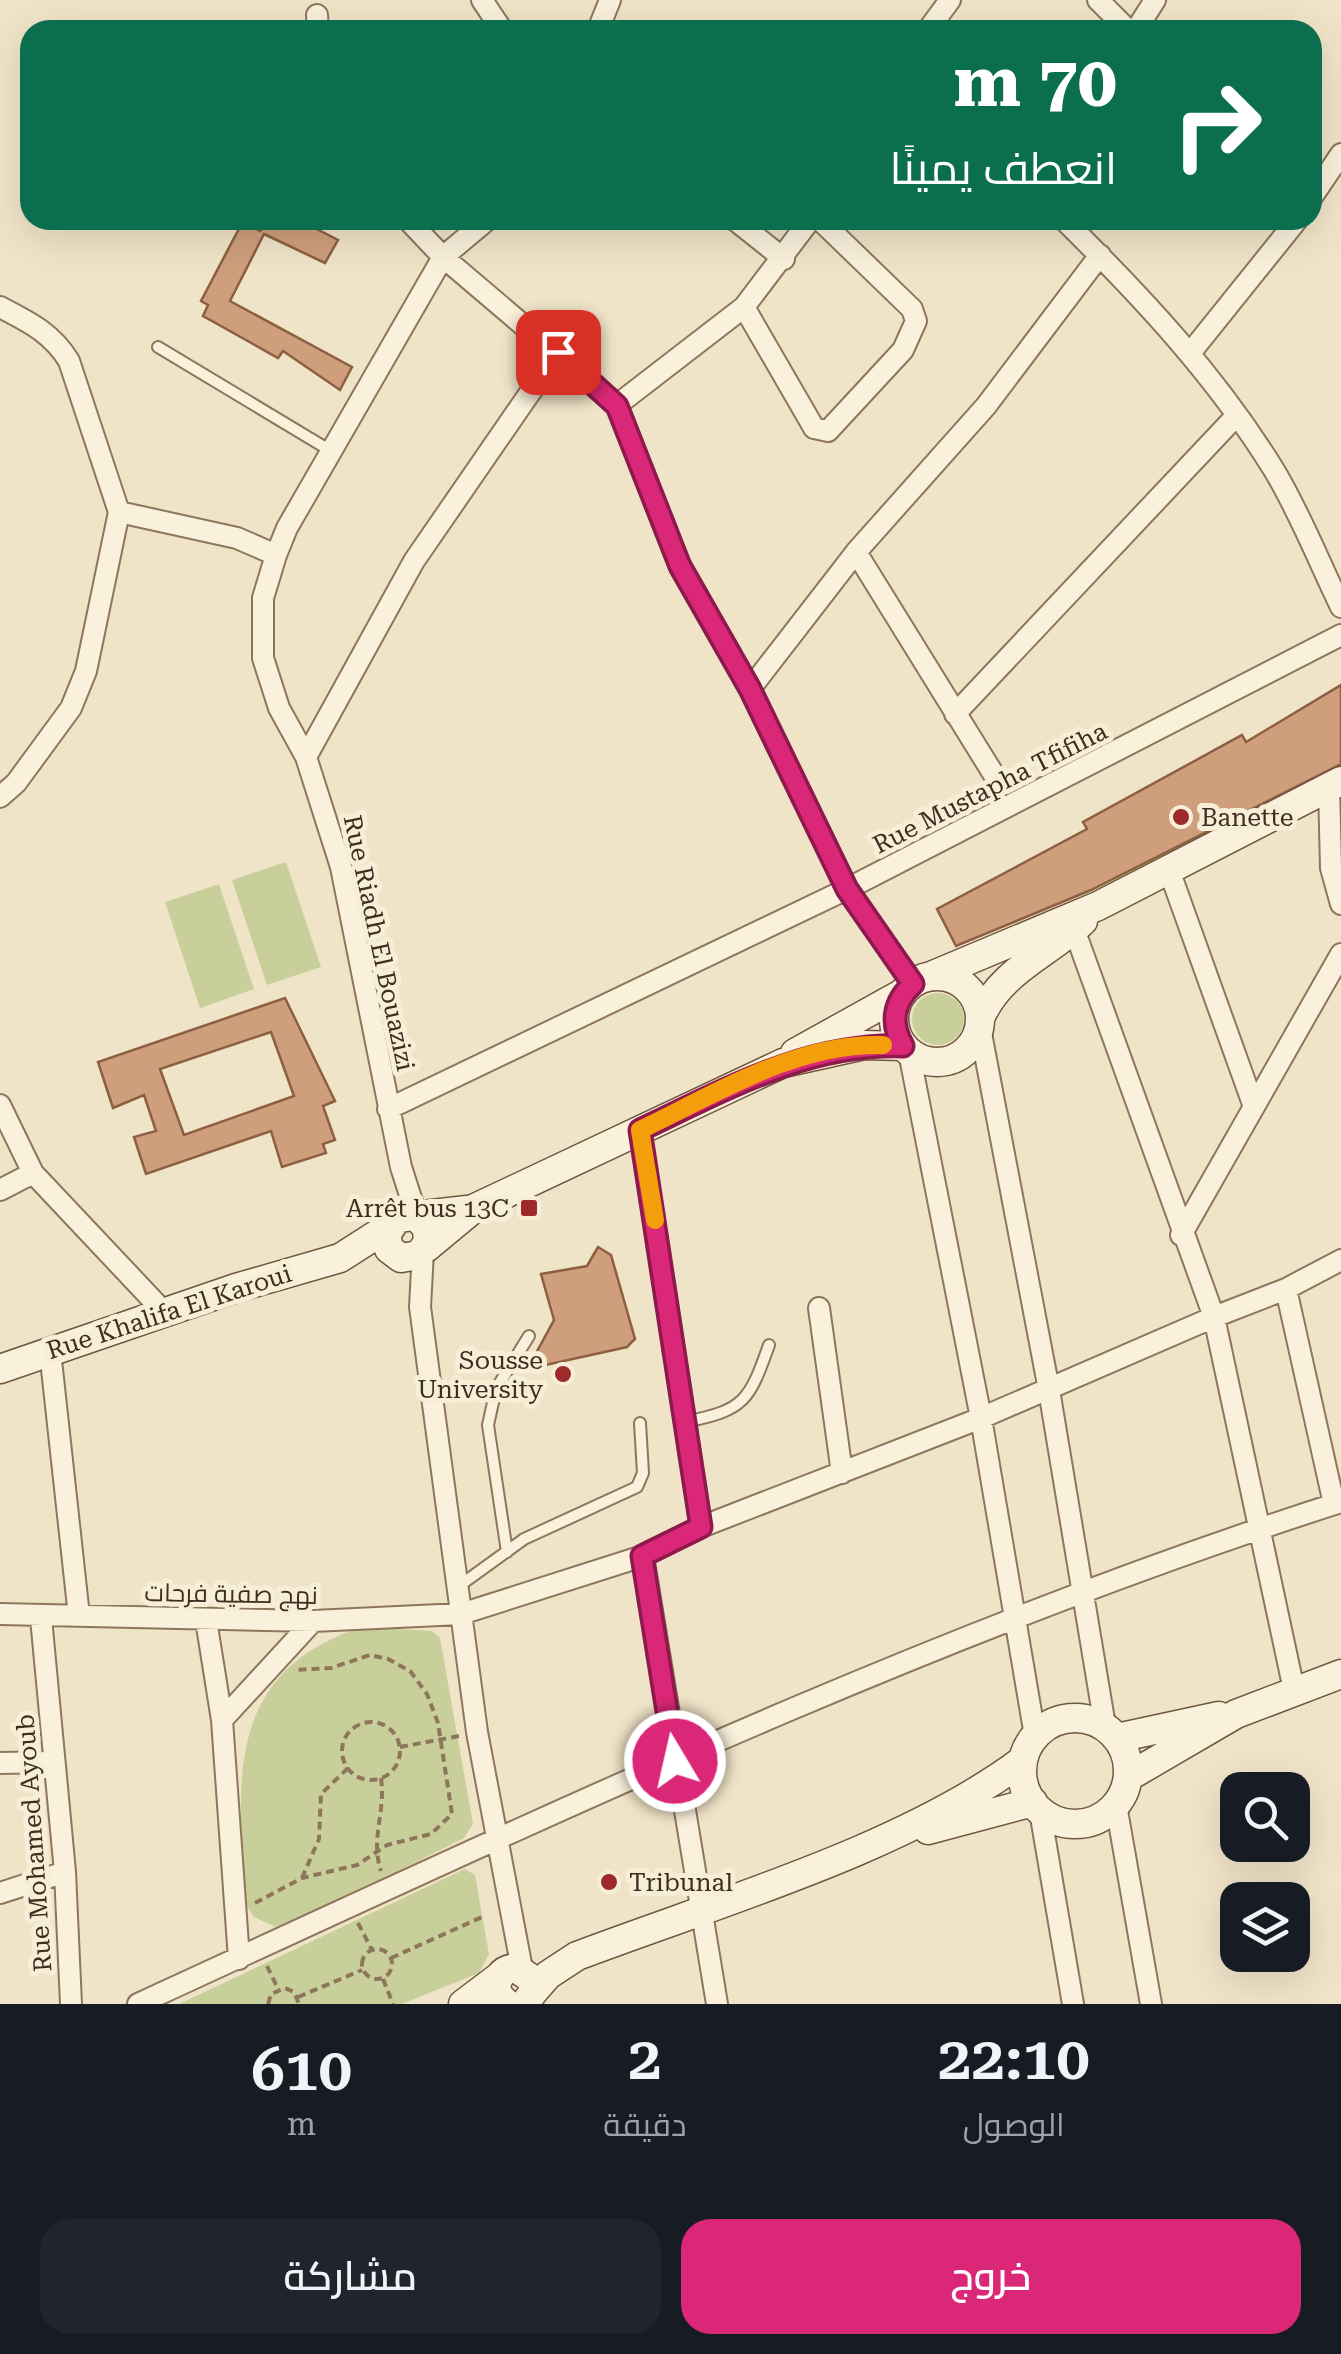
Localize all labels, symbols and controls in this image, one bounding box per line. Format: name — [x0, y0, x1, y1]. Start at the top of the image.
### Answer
text: 70 m — [953, 41, 1117, 123]
icon: right — [1152, 60, 1282, 190]
text: انعطف يمينًا — [890, 142, 1117, 195]
pin — [516, 310, 601, 395]
icon: arrive — [531, 325, 586, 380]
street label: Rue Mustapha Tfifiha — [868, 716, 1112, 860]
place label: Banette — [1201, 803, 1293, 832]
marker: Banette — [1170, 806, 1192, 828]
street label: Rue Riadh El Bouazizi — [338, 813, 420, 1073]
place label: Arrêt bus 13C — [346, 1194, 509, 1223]
marker: Arrêt bus 13C — [518, 1197, 540, 1219]
street label: Rue Khalifa El Karoui — [43, 1259, 295, 1365]
place label: Sousse University — [417, 1346, 543, 1404]
marker: Sousse University — [552, 1363, 574, 1385]
street label: نهج صفية فرحات — [144, 1578, 318, 1612]
position arrow — [623, 1709, 727, 1813]
street label: Rue Mohamed Ayoub — [11, 1713, 57, 1973]
map controls — [1220, 1772, 1310, 1972]
button: search — [1220, 1772, 1310, 1862]
place label: Tribunal — [629, 1868, 733, 1897]
marker: Tribunal — [598, 1871, 620, 1893]
button: layers — [1220, 1882, 1310, 1972]
text: 2 — [628, 2023, 662, 2094]
text: 22:10 — [938, 2023, 1090, 2094]
text: 610 — [251, 2034, 352, 2105]
text: m — [287, 2105, 316, 2143]
text: دقيقة — [603, 2106, 686, 2144]
text: الوصول — [963, 2106, 1065, 2144]
button: مشاركة — [40, 2219, 661, 2334]
button: خروج — [681, 2219, 1301, 2334]

